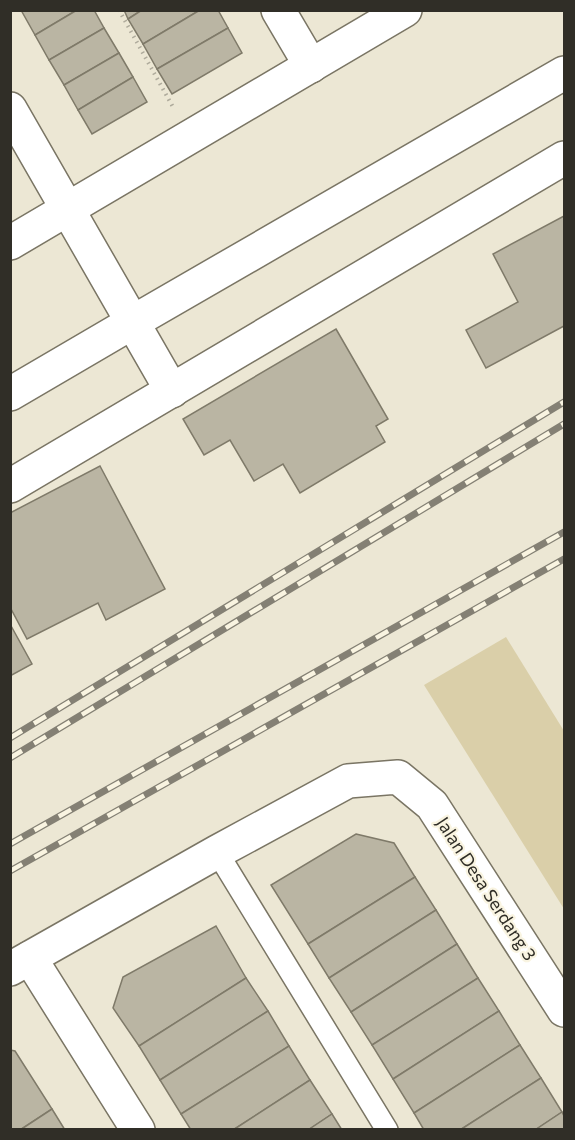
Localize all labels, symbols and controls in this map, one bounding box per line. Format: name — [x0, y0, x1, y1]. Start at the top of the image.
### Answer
street label: Jalan Desa Serdang 3 — [432, 813, 541, 964]

